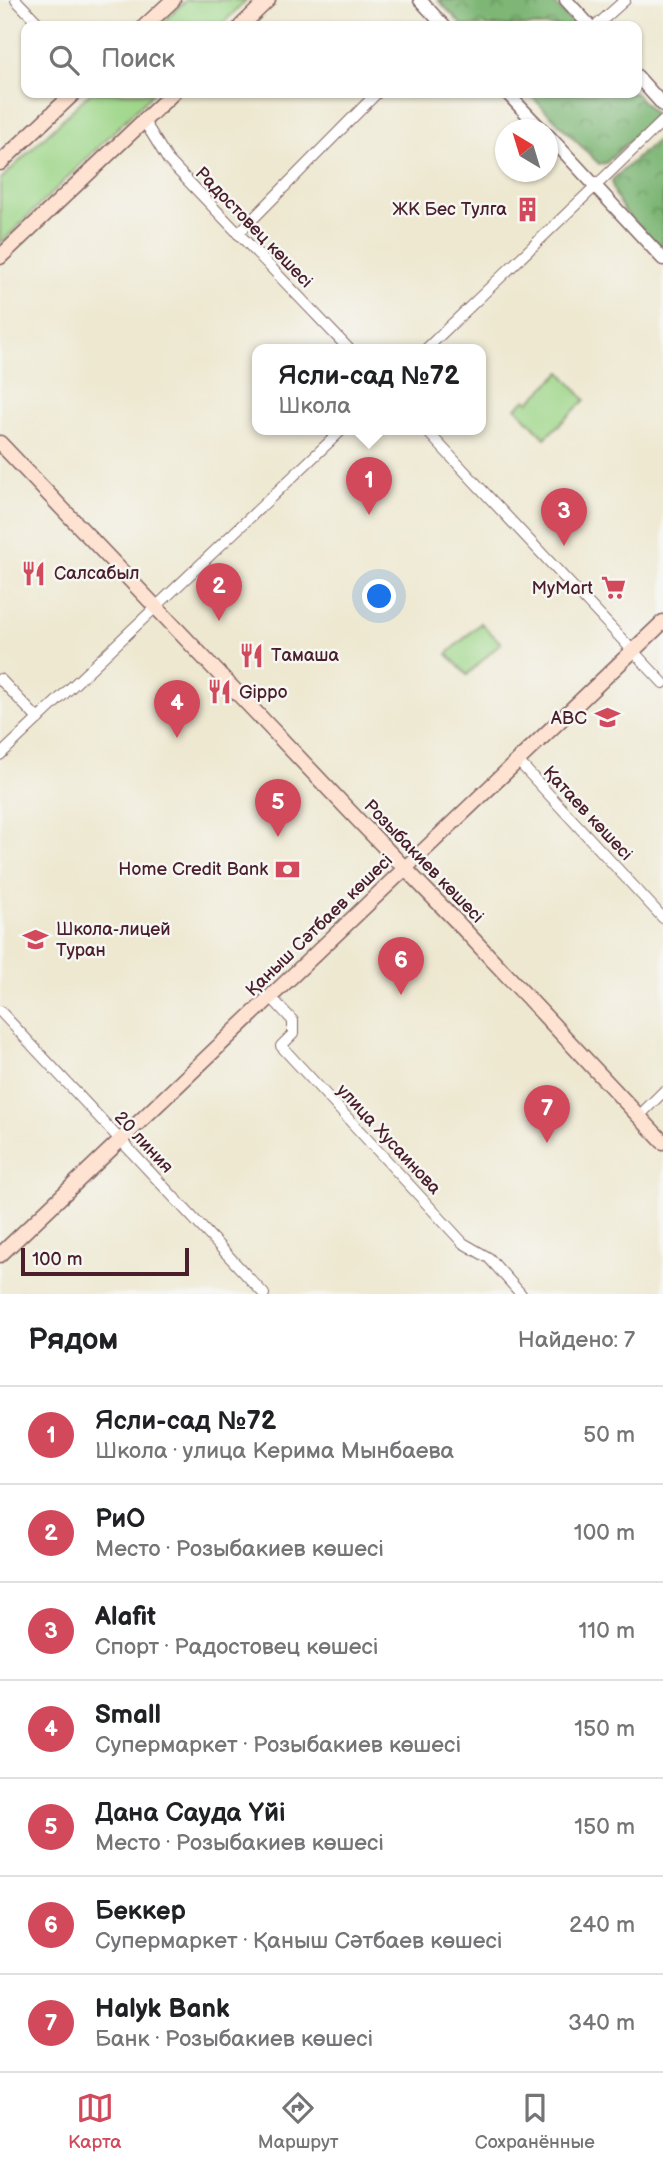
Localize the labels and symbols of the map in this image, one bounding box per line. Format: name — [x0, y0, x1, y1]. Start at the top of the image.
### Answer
north arrow — [495, 119, 558, 182]
street label: Радостовец көшесі — [191, 163, 317, 292]
building icon: ЖК Бес Тулга — [513, 195, 541, 223]
place label: ЖК Бес Тулга — [392, 199, 507, 220]
pin: 1 — [346, 457, 392, 515]
pin: 3 — [541, 488, 587, 546]
restaurant icon: Салсабыл — [20, 559, 48, 587]
place label: Салсабыл — [54, 563, 140, 584]
pin: 2 — [196, 563, 242, 621]
supermarket icon: MyMart — [599, 574, 627, 602]
place label: MyMart — [531, 578, 593, 599]
your location — [362, 579, 396, 613]
restaurant icon: Тамаша — [237, 641, 265, 669]
place label: Тамаша — [271, 645, 339, 666]
restaurant icon: Gippo — [205, 678, 233, 706]
pin: 4 — [154, 680, 200, 738]
place label: Gippo — [239, 682, 288, 703]
school or university icon: ABC — [593, 704, 621, 732]
place label: ABC — [551, 708, 587, 729]
street label: Қатаев көшесі — [539, 762, 637, 865]
pin: 5 — [255, 779, 301, 837]
street label: Розыбакиев көшесі — [359, 795, 488, 927]
street label: Қаныш Сәтбаев көшесі — [242, 850, 397, 1001]
bank icon: Home Credit Bank — [274, 855, 302, 883]
place label: Home Credit Bank — [118, 859, 268, 880]
place label: Школа-лицей Туран — [56, 919, 171, 961]
school or university icon: Школа-лицей Туран — [22, 925, 50, 953]
pin: 6 — [378, 937, 424, 995]
street label: улица Хусаинова — [332, 1080, 445, 1199]
pin: 7 — [524, 1085, 570, 1143]
street label: 20 линия — [110, 1107, 177, 1177]
scale bar — [21, 1245, 189, 1277]

